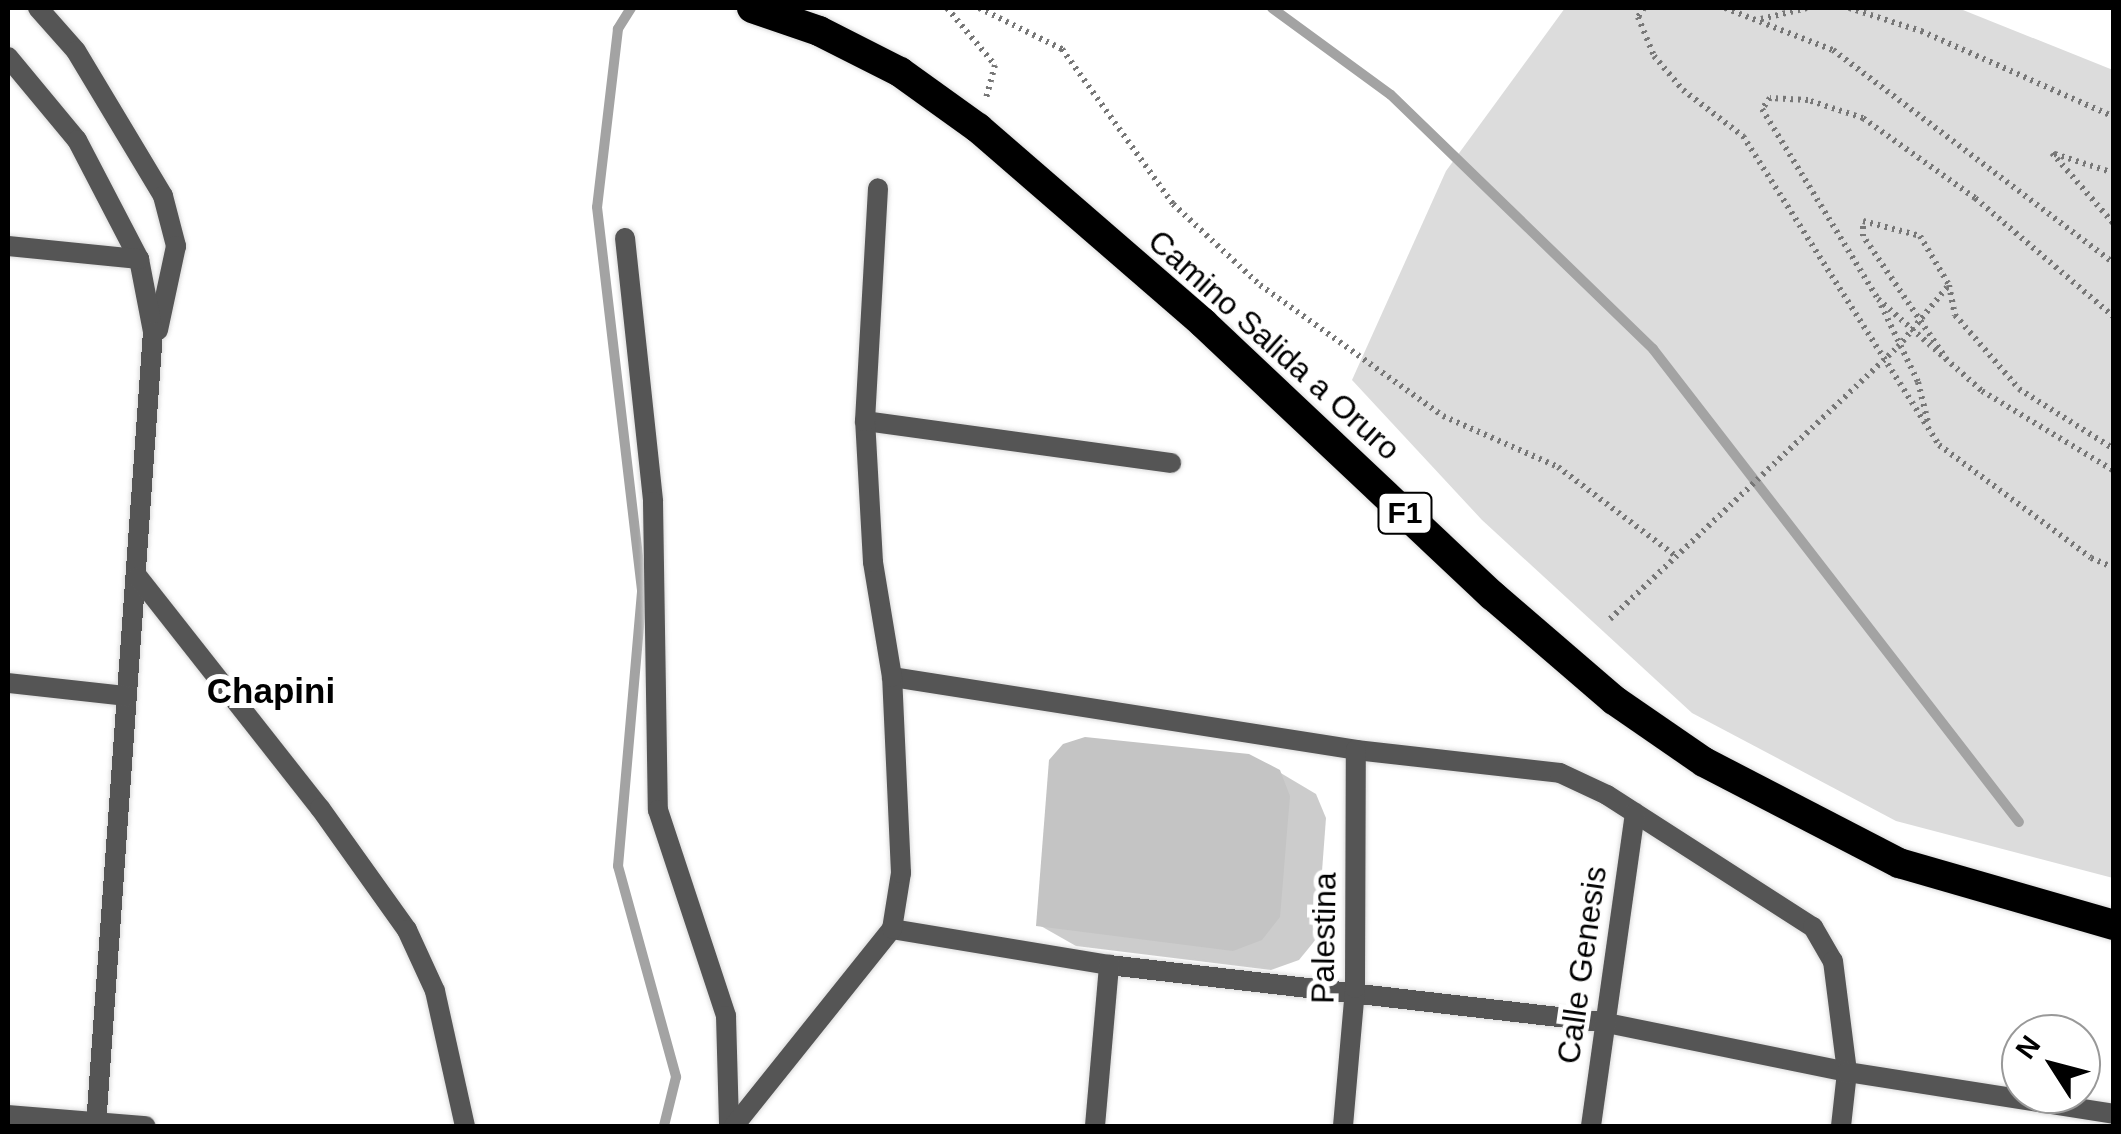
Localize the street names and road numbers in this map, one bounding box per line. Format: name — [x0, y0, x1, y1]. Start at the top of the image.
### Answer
street label: Camino Salida a Oruro — [1140, 222, 1408, 468]
road number: F1 — [1375, 488, 1435, 538]
street label: Calle Genesis — [1549, 864, 1615, 1066]
street label: Palestina — [1304, 872, 1344, 1004]

